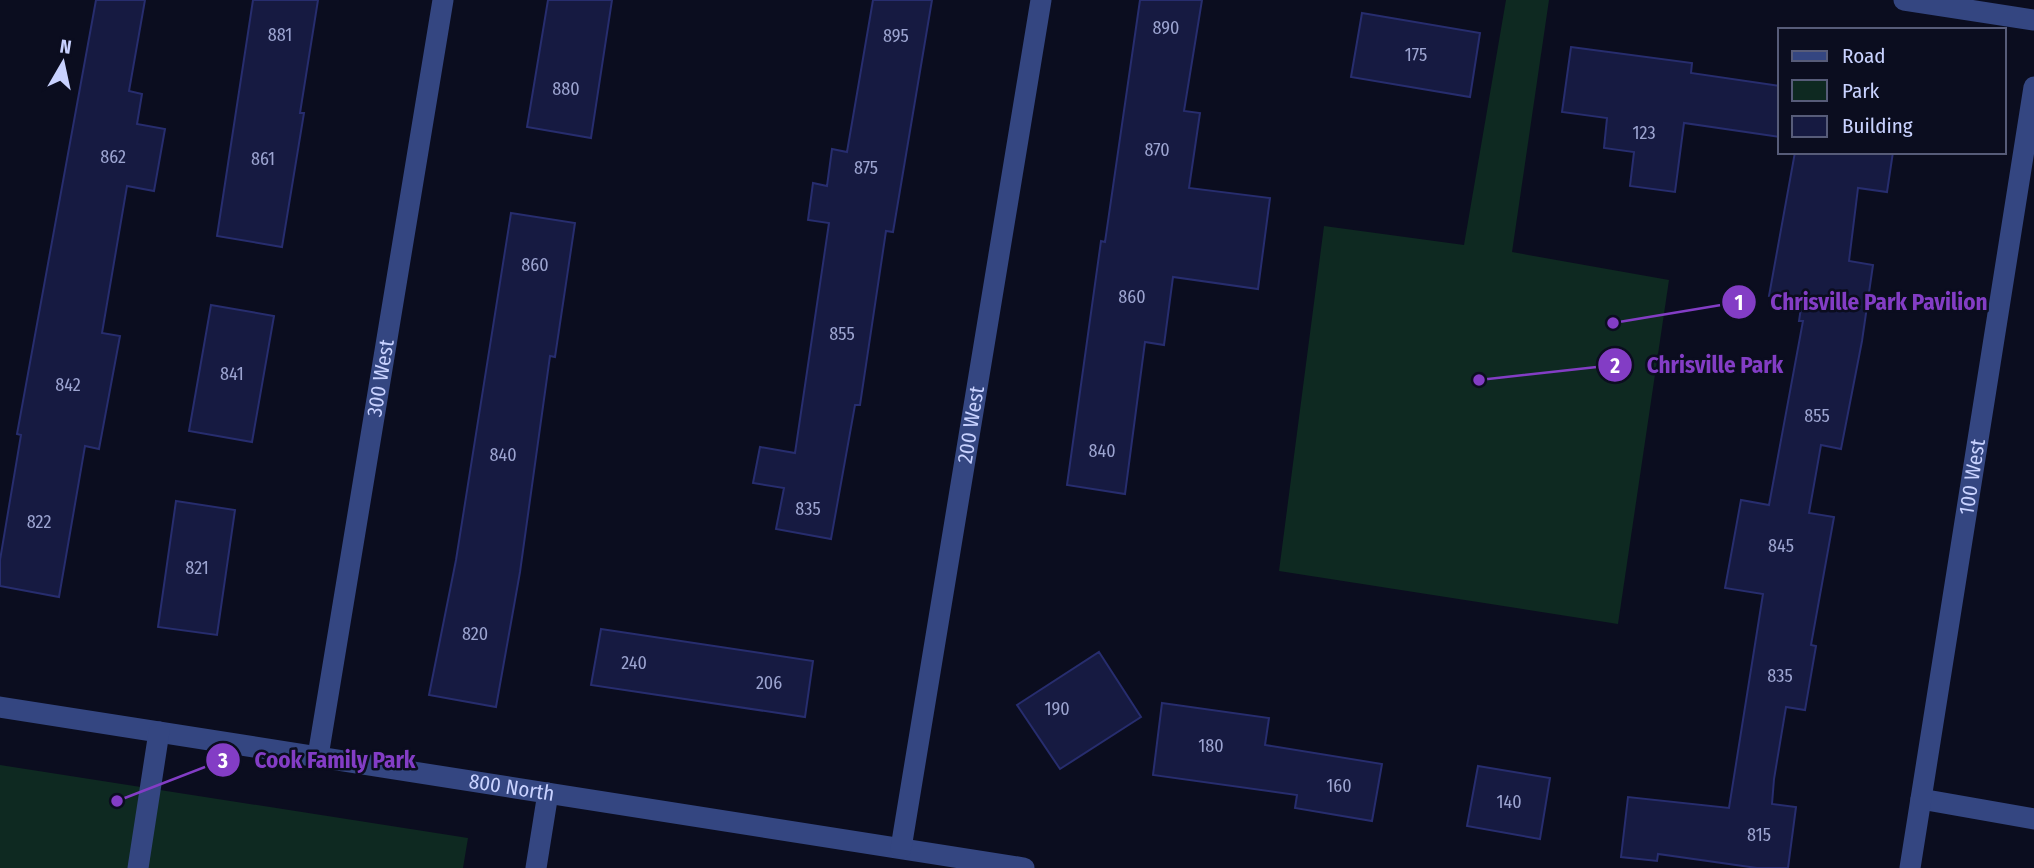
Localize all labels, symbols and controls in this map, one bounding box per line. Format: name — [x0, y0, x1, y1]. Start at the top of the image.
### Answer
house number: 890 — [1153, 17, 1179, 39]
house number: 881 — [268, 24, 292, 46]
house number: 895 — [883, 25, 909, 47]
north arrow — [28, 28, 98, 98]
legend — [1778, 28, 2006, 154]
text: N — [58, 34, 73, 59]
text: Road — [1842, 43, 1886, 69]
house number: 175 — [1405, 44, 1427, 66]
house number: 880 — [552, 78, 580, 100]
text: Park — [1842, 78, 1880, 104]
text: Building — [1842, 113, 1913, 139]
house number: 123 — [1632, 122, 1656, 144]
house number: 870 — [1144, 139, 1170, 161]
house number: 862 — [100, 146, 126, 168]
house number: 861 — [251, 148, 275, 170]
house number: 875 — [854, 157, 878, 179]
house number: 860 — [521, 254, 549, 276]
callout: Chrisville Park Pavilion — [1721, 280, 2002, 324]
house number: 860 — [1118, 286, 1146, 308]
text: Chrisville Park Pavilion — [1770, 288, 1988, 316]
text: 1 — [1735, 290, 1743, 316]
house number: 855 — [829, 323, 855, 345]
street label: 300 West — [361, 337, 400, 419]
callout: Chrisville Park — [1598, 343, 1797, 387]
text: Chrisville Park — [1647, 351, 1784, 379]
text: 2 — [1609, 353, 1620, 379]
house number: 841 — [220, 363, 244, 385]
house number: 842 — [55, 374, 81, 396]
street label: 200 West — [952, 384, 990, 465]
house number: 855 — [1804, 405, 1830, 427]
street label: 100 West — [1953, 437, 1991, 517]
house number: 840 — [1088, 440, 1116, 462]
house number: 840 — [489, 444, 517, 466]
house number: 835 — [795, 498, 821, 520]
house number: 822 — [27, 511, 51, 533]
house number: 845 — [1768, 535, 1794, 557]
house number: 821 — [185, 557, 209, 579]
house number: 820 — [462, 623, 488, 645]
house number: 240 — [621, 652, 647, 674]
house number: 835 — [1767, 665, 1793, 687]
house number: 206 — [756, 672, 782, 694]
house number: 190 — [1044, 698, 1070, 720]
house number: 180 — [1198, 735, 1224, 757]
callout: Cook Family Park — [206, 738, 430, 782]
text: Cook Family Park — [254, 746, 416, 774]
text: 3 — [217, 748, 228, 774]
street label: 800 North — [467, 768, 556, 807]
house number: 160 — [1326, 775, 1352, 797]
house number: 140 — [1496, 791, 1522, 813]
house number: 815 — [1747, 824, 1771, 846]

